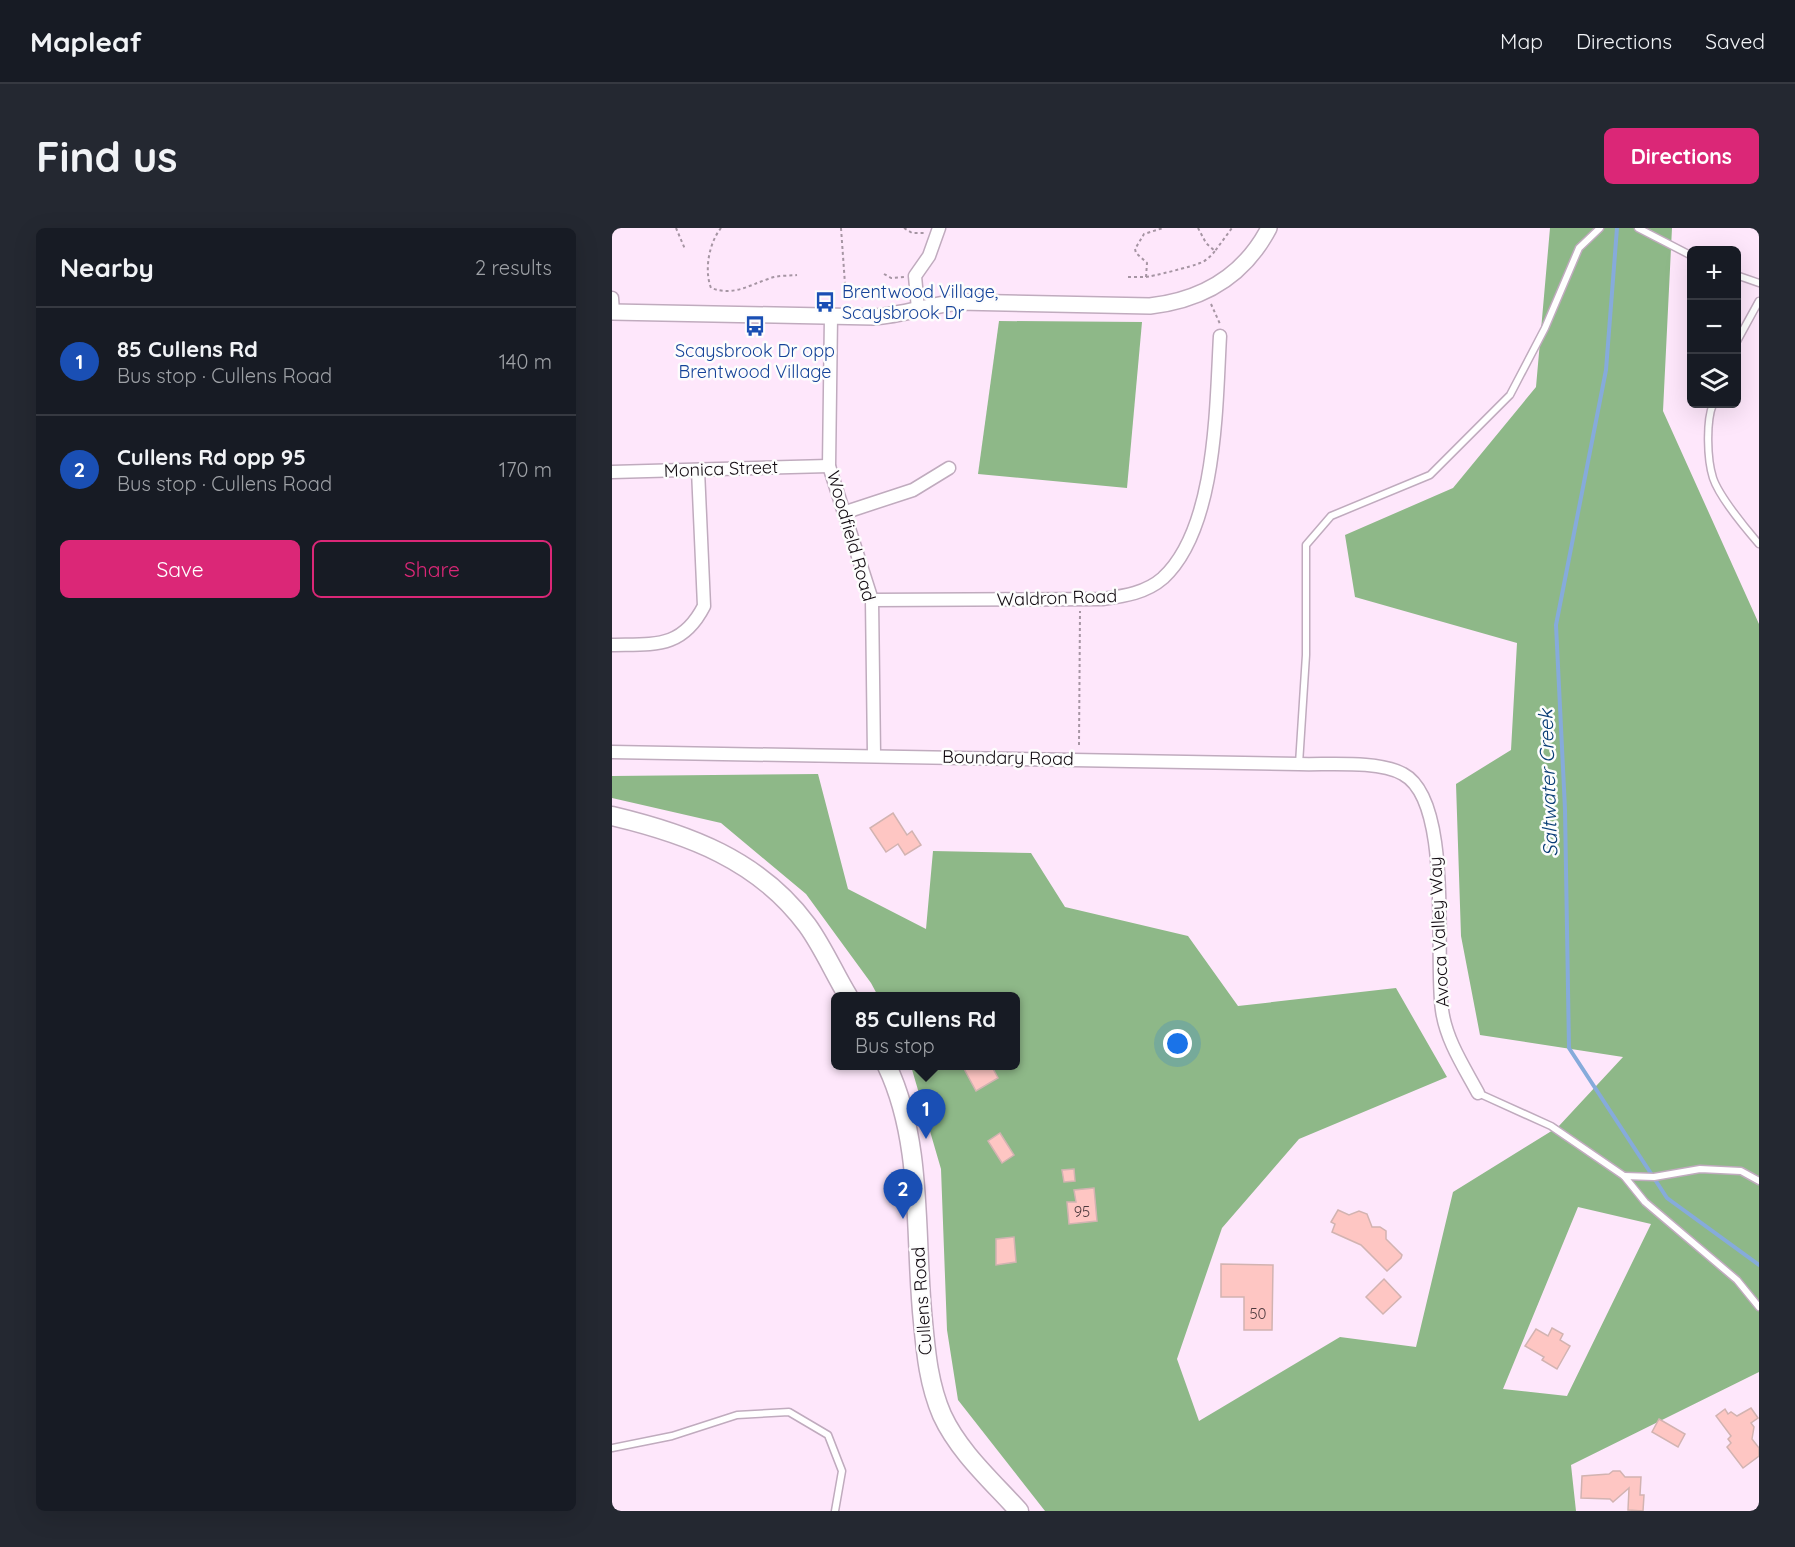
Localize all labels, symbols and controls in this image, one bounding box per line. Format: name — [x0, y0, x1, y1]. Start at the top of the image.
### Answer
text: Mapleaf — [30, 24, 142, 59]
text: Map — [1500, 28, 1543, 54]
text: Directions — [1576, 28, 1672, 54]
text: Saved — [1705, 28, 1765, 54]
button: Directions — [1604, 128, 1759, 184]
text: Find us — [36, 130, 178, 183]
map controls — [1687, 246, 1741, 408]
button: + — [1687, 246, 1741, 300]
text: Nearby — [60, 251, 154, 284]
text: 2 results — [475, 255, 552, 280]
place label: Brentwood Village, Scaysbrook Dr — [842, 280, 998, 324]
bus stop icon: Brentwood Village, Scaysbrook Dr — [813, 290, 837, 314]
button: − — [1687, 300, 1741, 354]
bus stop icon: Scaysbrook Dr opp Brentwood Village — [743, 314, 767, 338]
text: 85 Cullens Rd — [117, 335, 258, 363]
place label: Scaysbrook Dr opp Brentwood Village — [675, 339, 835, 383]
text: 1 — [76, 349, 83, 374]
text: 140 m — [499, 349, 552, 374]
button: layers — [1687, 354, 1741, 408]
text: Bus stop · Cullens Road — [117, 363, 332, 388]
text: Cullens Rd opp 95 — [117, 443, 306, 471]
street label: Monica Street — [663, 455, 779, 482]
text: 2 — [74, 457, 85, 482]
text: 170 m — [499, 457, 552, 482]
street label: Woodfield Road — [822, 468, 881, 604]
text: Bus stop · Cullens Road — [117, 471, 332, 496]
button: Save — [60, 540, 300, 598]
button: Share — [312, 540, 552, 598]
street label: Waldron Road — [996, 584, 1118, 611]
water label: Saltwater Creek — [1532, 707, 1563, 857]
street label: Boundary Road — [942, 745, 1074, 770]
street label: Avoca Valley Way — [1423, 856, 1454, 1008]
popup — [831, 992, 1020, 1070]
text: 85 Cullens Rd — [855, 1005, 996, 1033]
your location — [1163, 1029, 1192, 1058]
text: Bus stop — [855, 1033, 935, 1058]
pin: 1 — [906, 1090, 946, 1139]
pin: 2 — [884, 1170, 922, 1219]
house number: 95 — [1074, 1202, 1090, 1221]
street label: Cullens Road — [906, 1246, 937, 1356]
house number: 50 — [1249, 1304, 1267, 1323]

